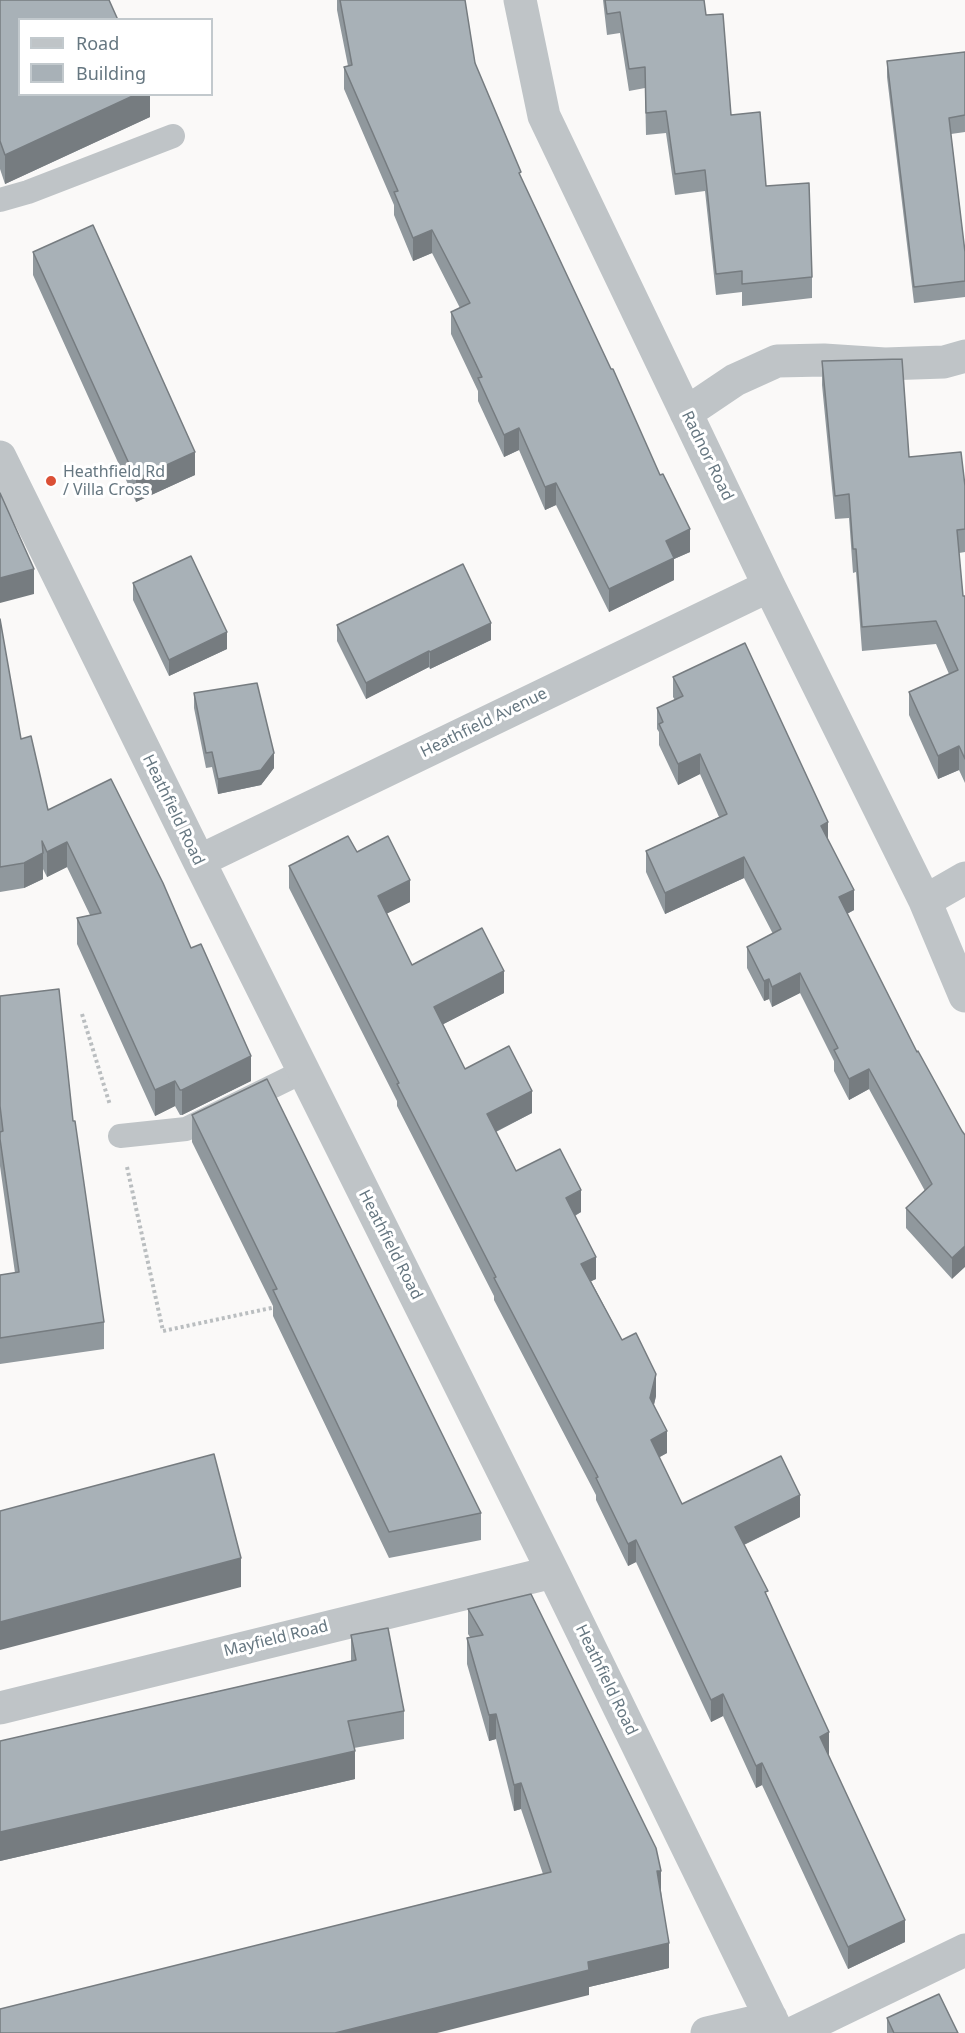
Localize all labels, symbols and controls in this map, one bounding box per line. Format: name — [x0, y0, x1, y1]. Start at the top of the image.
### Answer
legend — [18, 18, 213, 96]
text: Road — [76, 31, 119, 55]
text: Building — [76, 61, 146, 85]
street label: Radnor Road — [677, 408, 737, 504]
place label: Heathfield Rd / Villa Cross — [63, 462, 165, 500]
marker: Heathfield Rd / Villa Cross — [44, 474, 58, 488]
street label: Heathfield Avenue — [418, 684, 550, 762]
street label: Heathfield Road — [138, 752, 208, 868]
street label: Heathfield Road — [354, 1187, 426, 1303]
street label: Mayfield Road — [222, 1617, 330, 1661]
street label: Heathfield Road — [571, 1622, 641, 1738]

